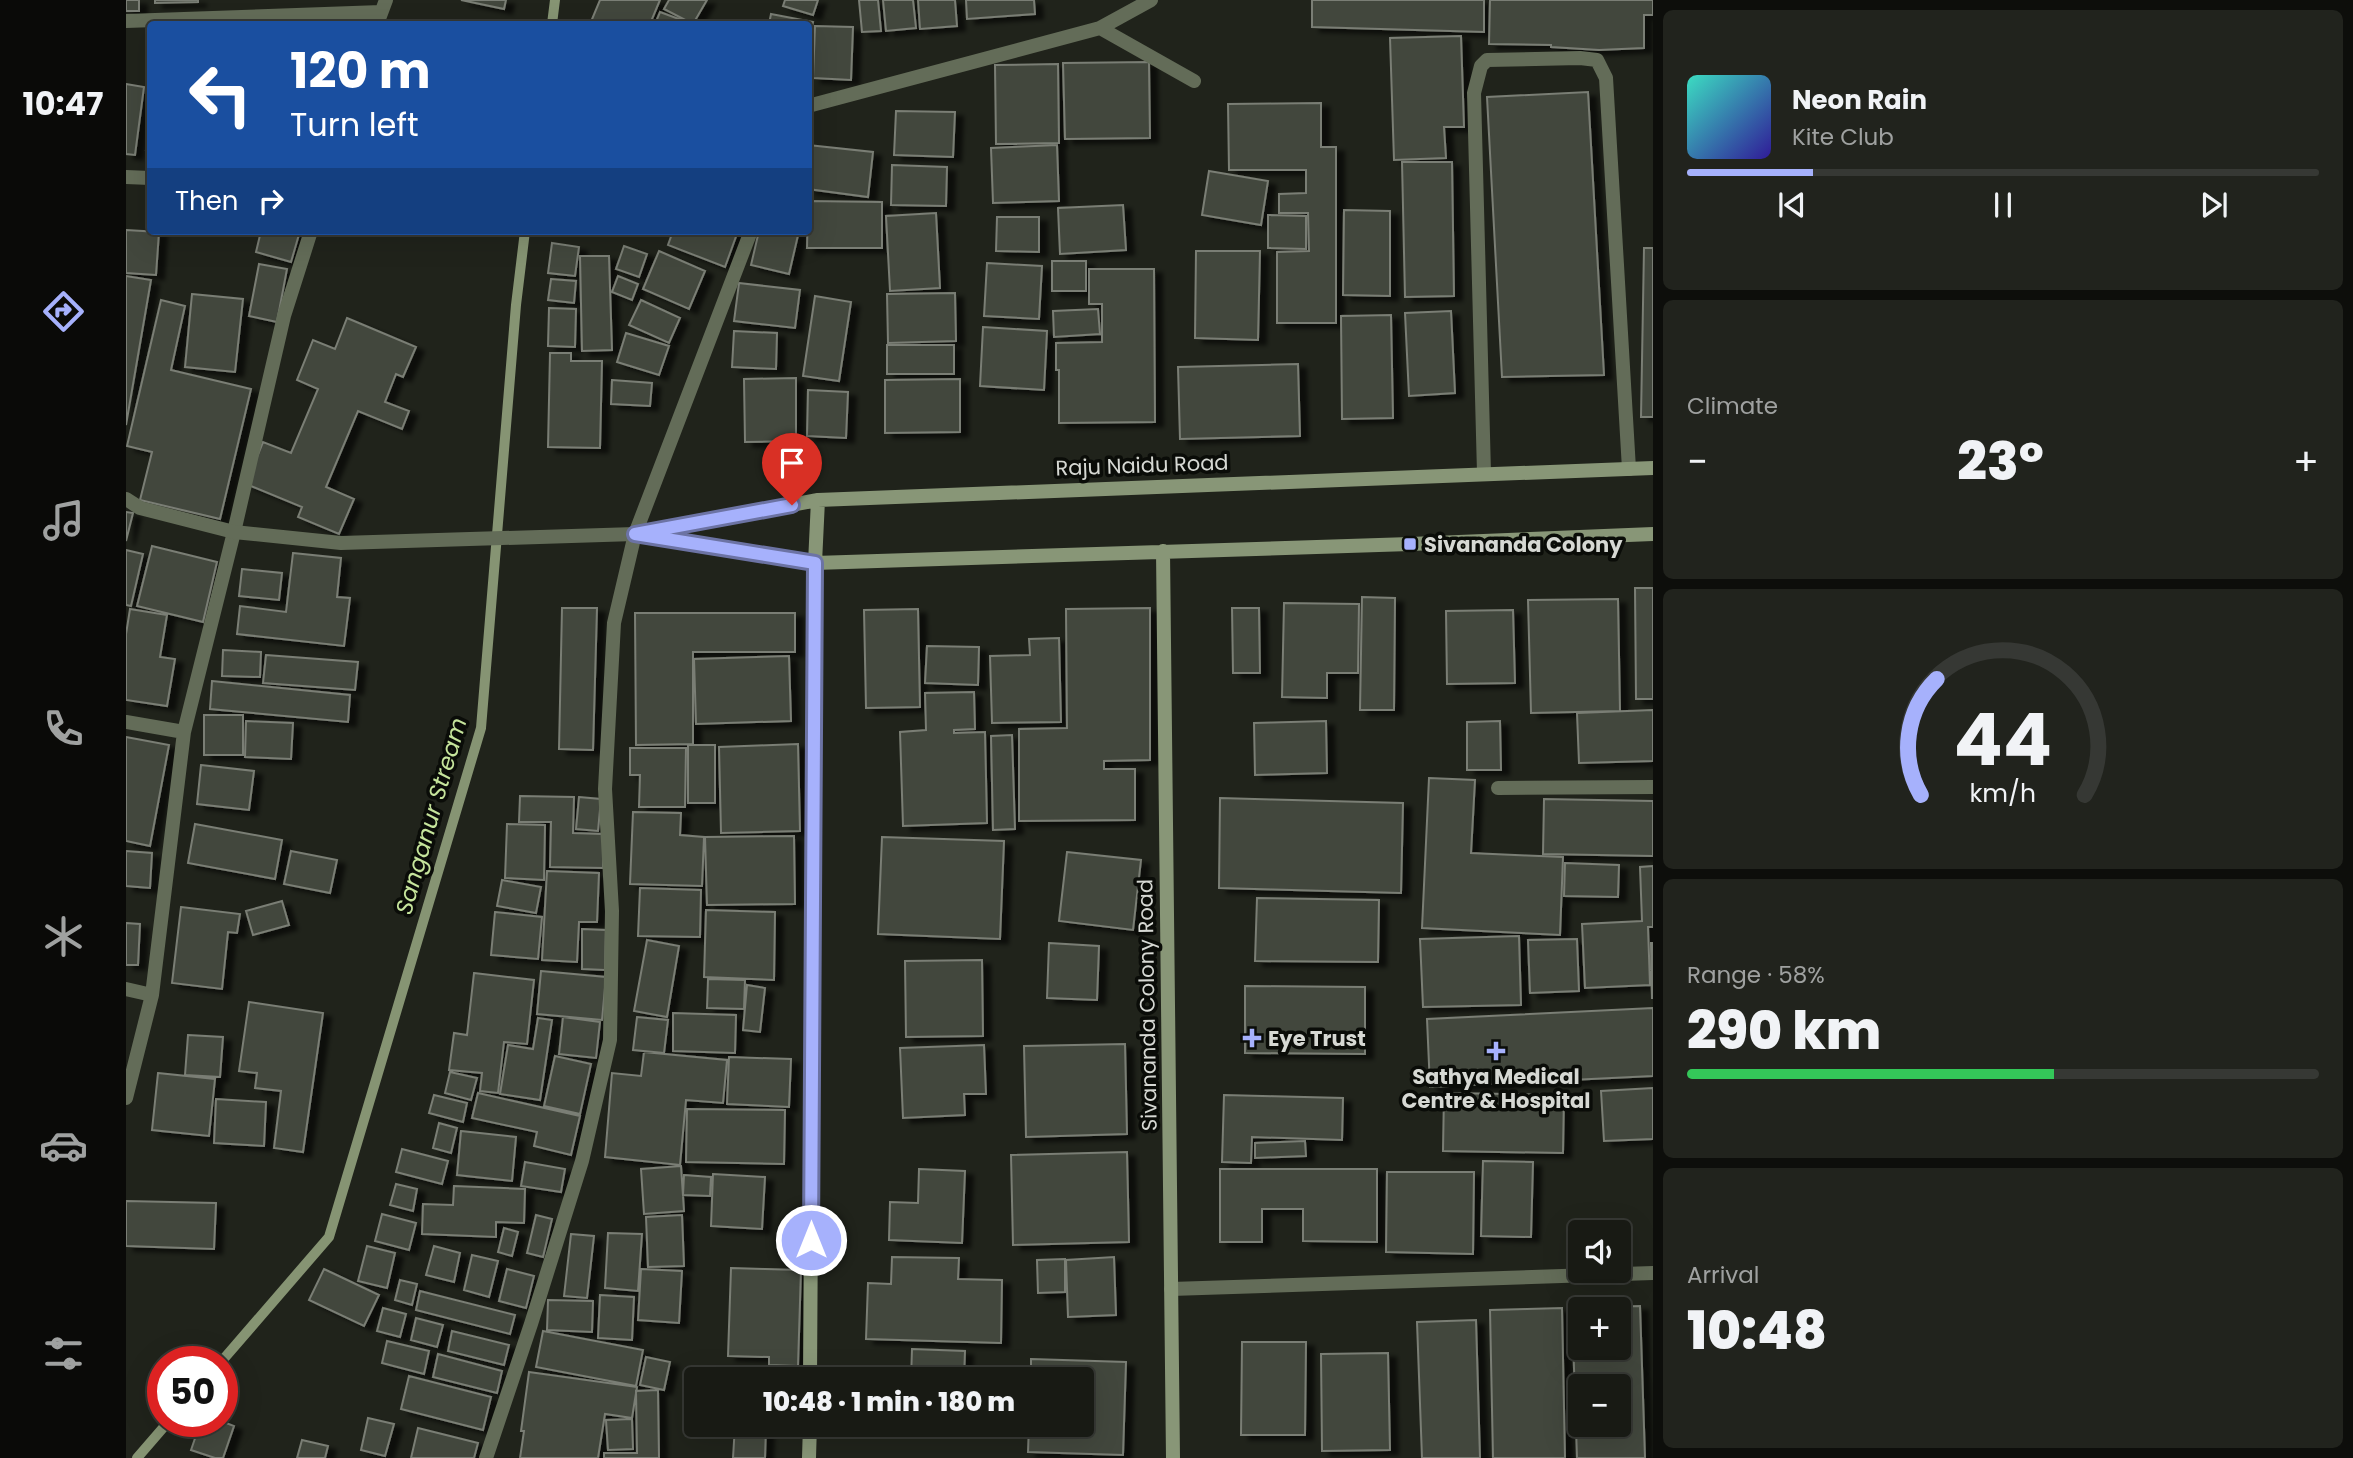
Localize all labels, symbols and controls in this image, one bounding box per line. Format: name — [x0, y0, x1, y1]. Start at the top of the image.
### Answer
text: 120 m — [290, 37, 431, 105]
icon: left — [175, 49, 266, 140]
text: 10:47 — [23, 81, 103, 126]
text: Neon Rain — [1792, 82, 1927, 118]
text: Turn left — [290, 102, 419, 147]
text: Kite Club — [1792, 121, 1894, 153]
icon: right — [252, 182, 290, 220]
text: Then — [175, 183, 238, 219]
icon: previous — [1773, 186, 1811, 224]
icon: pause — [1984, 186, 2022, 224]
icon: next — [2195, 186, 2233, 224]
icon: directions — [39, 287, 88, 336]
text: Climate — [1687, 390, 1778, 422]
text: 23° — [1957, 425, 2044, 498]
pin — [762, 433, 822, 505]
text: − — [1687, 435, 1708, 488]
text: + — [2293, 435, 2319, 488]
icon: arrive — [773, 444, 811, 482]
street label: Raju Naidu Road — [1055, 447, 1229, 483]
icon: music — [39, 496, 88, 545]
place label: Sivananda Colony — [1424, 530, 1623, 559]
marker: Sivananda Colony — [1402, 536, 1418, 552]
text: 44 — [1954, 689, 2052, 790]
icon: phone — [39, 704, 88, 753]
water label: Sanganur Stream — [388, 714, 474, 918]
text: km/h — [1970, 776, 2036, 811]
street label: Sivananda Colony Road — [1130, 879, 1164, 1131]
icon: climate — [39, 912, 88, 961]
text: Range · 58% — [1687, 959, 1825, 991]
text: 290 km — [1687, 994, 1881, 1067]
place label: Eye Trust — [1268, 1024, 1366, 1053]
marker: Eye Trust — [1242, 1028, 1262, 1048]
marker: Sathya Medical Centre & Hospital — [1486, 1041, 1506, 1061]
place label: Sathya Medical Centre & Hospital — [1401, 1062, 1591, 1115]
icon: car — [39, 1121, 88, 1170]
position arrow — [774, 1203, 848, 1277]
map controls — [1568, 1220, 1631, 1437]
button: sound — [1568, 1220, 1631, 1283]
text: Arrival — [1687, 1259, 1759, 1291]
text: 10:48 — [1687, 1294, 1827, 1367]
button: + — [1568, 1297, 1631, 1360]
icon: filters — [39, 1329, 88, 1378]
speed limit sign: 50 — [147, 1346, 238, 1437]
button: − — [1568, 1374, 1631, 1437]
text: 10:48 · 1 min · 180 m — [763, 1384, 1015, 1420]

